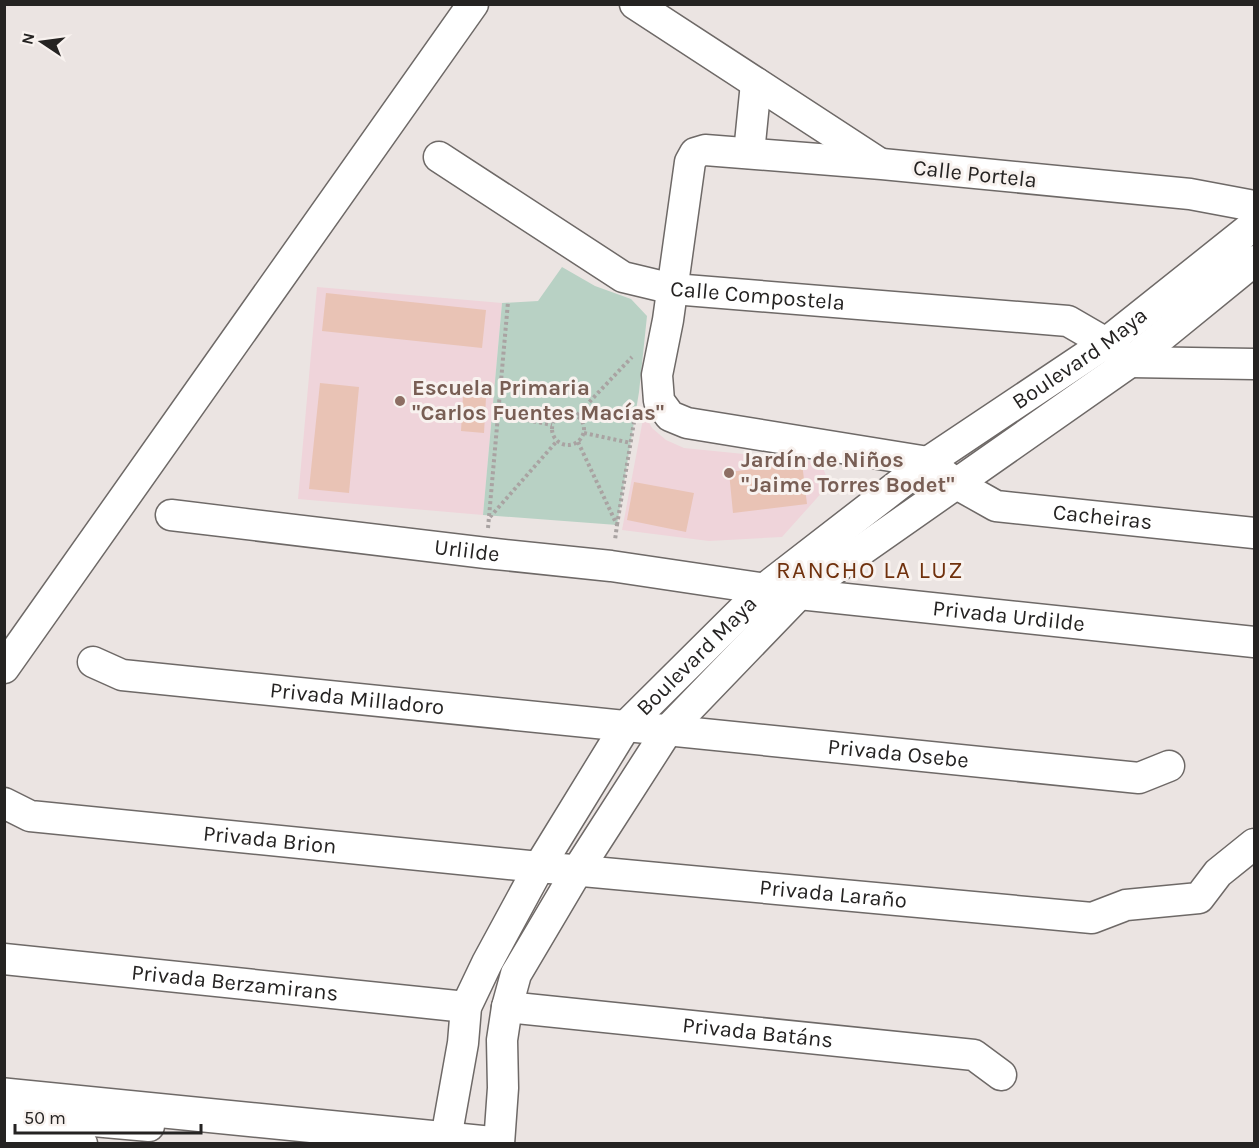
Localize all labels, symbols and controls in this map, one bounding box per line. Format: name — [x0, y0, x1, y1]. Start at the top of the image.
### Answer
north arrow — [12, 12, 72, 72]
text: N — [17, 31, 38, 46]
street label: Calle Portela — [912, 155, 1038, 193]
street label: Calle Compostela — [669, 276, 846, 316]
street label: Boulevard Maya — [1007, 302, 1153, 415]
place label: Escuela Primaria "Carlos Fuentes Macías" — [412, 375, 664, 426]
marker: Escuela Primaria "Carlos Fuentes Macías" — [393, 394, 407, 408]
place label: Jardín de Niños "Jaime Torres Bodet" — [741, 447, 955, 498]
marker: Jardín de Niños "Jaime Torres Bodet" — [722, 466, 736, 480]
street label: Cacheiras — [1052, 499, 1154, 535]
street label: Urlilde — [433, 534, 501, 567]
district label: RANCHO LA LUZ — [776, 556, 964, 584]
street label: Boulevard Maya — [631, 591, 762, 721]
street label: Privada Urdilde — [931, 595, 1086, 637]
street label: Privada Milladoro — [269, 677, 445, 721]
street label: Privada Osebe — [826, 734, 970, 774]
street label: Privada Brion — [202, 820, 338, 860]
street label: Privada Laraño — [758, 874, 908, 914]
street label: Privada Berzamirans — [130, 959, 339, 1007]
street label: Privada Batáns — [681, 1012, 834, 1053]
scale bar — [15, 1097, 201, 1135]
text: 50 m — [24, 1107, 66, 1129]

